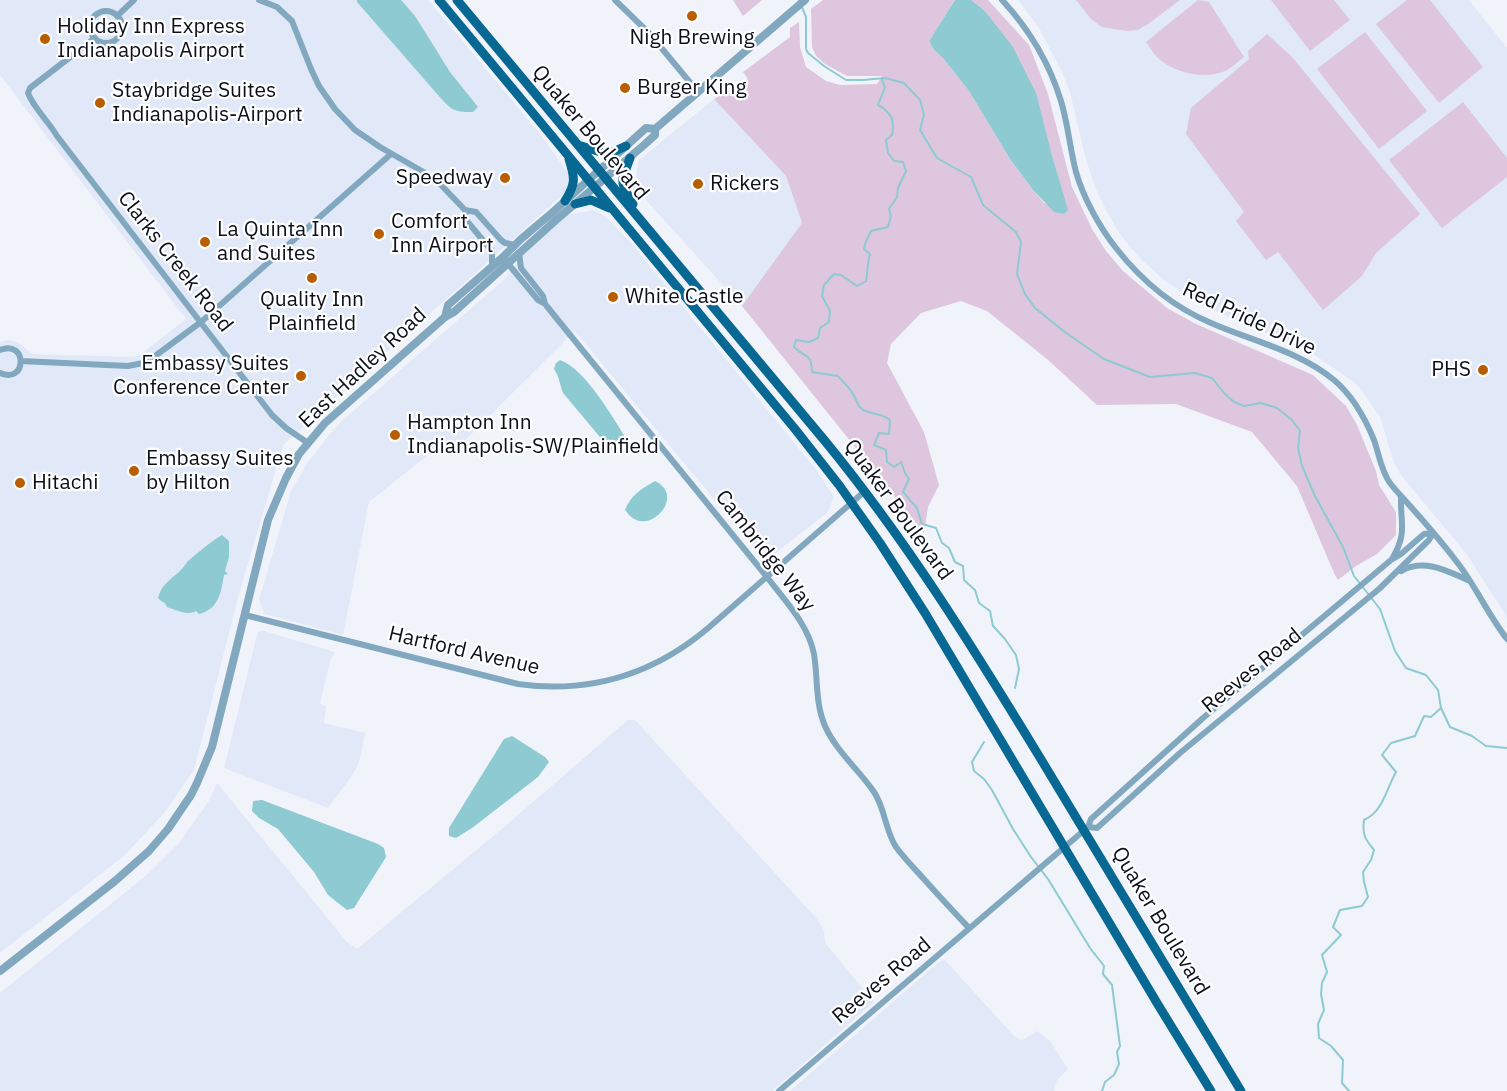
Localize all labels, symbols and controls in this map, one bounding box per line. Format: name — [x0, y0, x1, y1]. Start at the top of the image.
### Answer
marker: Nigh Brewing — [685, 9, 699, 23]
place label: Holiday Inn Express Indianapolis Airport — [57, 14, 245, 64]
place label: Nigh Brewing — [629, 25, 755, 51]
marker: Holiday Inn Express Indianapolis Airport — [38, 32, 52, 46]
street label: Quaker Boulevard — [526, 60, 654, 206]
place label: Burger King — [637, 75, 747, 101]
place label: Staybridge Suites Indianapolis-Airport — [112, 78, 303, 128]
marker: Burger King — [618, 81, 632, 95]
marker: Staybridge Suites Indianapolis-Airport — [93, 96, 107, 110]
place label: Speedway — [396, 165, 493, 191]
marker: Speedway — [498, 171, 512, 185]
place label: Rickers — [710, 171, 779, 197]
marker: Rickers — [691, 177, 705, 191]
street label: Clarks Creek Road — [112, 187, 238, 337]
place label: Comfort Inn Airport — [391, 209, 494, 259]
place label: La Quinta Inn and Suites — [217, 217, 343, 267]
marker: Comfort Inn Airport — [372, 227, 386, 241]
marker: La Quinta Inn and Suites — [198, 235, 212, 249]
marker: Quality Inn Plainfield — [305, 271, 319, 285]
street label: Red Pride Drive — [1178, 277, 1320, 361]
place label: White Castle — [625, 284, 744, 310]
place label: Quality Inn Plainfield — [260, 287, 364, 337]
marker: White Castle — [606, 290, 620, 304]
street label: East Hadley Road — [294, 303, 432, 433]
place label: Embassy Suites Conference Center — [113, 351, 289, 401]
place label: PHS — [1431, 357, 1471, 383]
marker: PHS — [1476, 363, 1490, 377]
marker: Embassy Suites Conference Center — [294, 369, 308, 383]
place label: Hampton Inn Indianapolis-SW/Plainfield — [407, 410, 659, 460]
marker: Hampton Inn Indianapolis-SW/Plainfield — [388, 428, 402, 442]
street label: Quaker Boulevard — [838, 434, 958, 586]
place label: Embassy Suites by Hilton — [146, 446, 294, 496]
marker: Embassy Suites by Hilton — [127, 464, 141, 478]
place label: Hitachi — [32, 470, 98, 496]
marker: Hitachi — [13, 476, 27, 490]
street label: Cambridge Way — [710, 485, 820, 617]
street label: Hartford Avenue — [386, 621, 542, 681]
street label: Reeves Road — [1197, 623, 1307, 719]
street label: Quaker Boulevard — [1106, 842, 1214, 1000]
street label: Reeves Road — [827, 932, 937, 1030]

